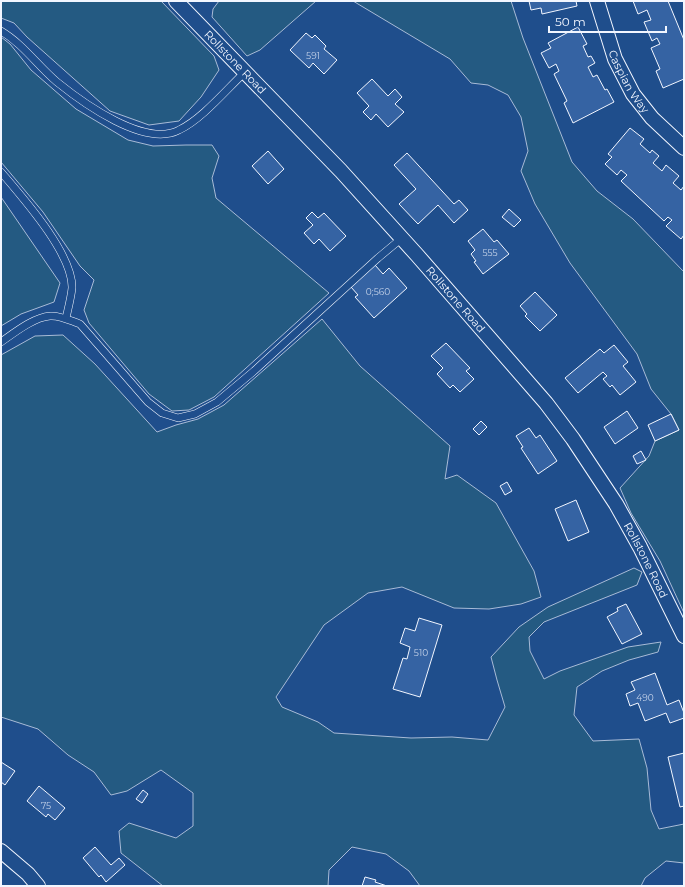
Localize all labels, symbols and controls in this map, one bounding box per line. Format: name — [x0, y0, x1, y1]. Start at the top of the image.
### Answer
scale bar — [549, 8, 666, 34]
text: 50 m — [555, 14, 586, 29]
street label: Rollstone Road — [201, 27, 269, 97]
street label: Caspian Way — [606, 48, 652, 116]
house number: 591 — [306, 50, 320, 61]
house number: 555 — [482, 247, 498, 258]
street label: Rollstone Road — [423, 263, 488, 335]
house number: 0;560 — [366, 286, 390, 297]
street label: Rollstone Road — [621, 520, 671, 600]
house number: 510 — [414, 647, 428, 658]
house number: 490 — [636, 692, 654, 703]
house number: 75 — [41, 800, 51, 811]

